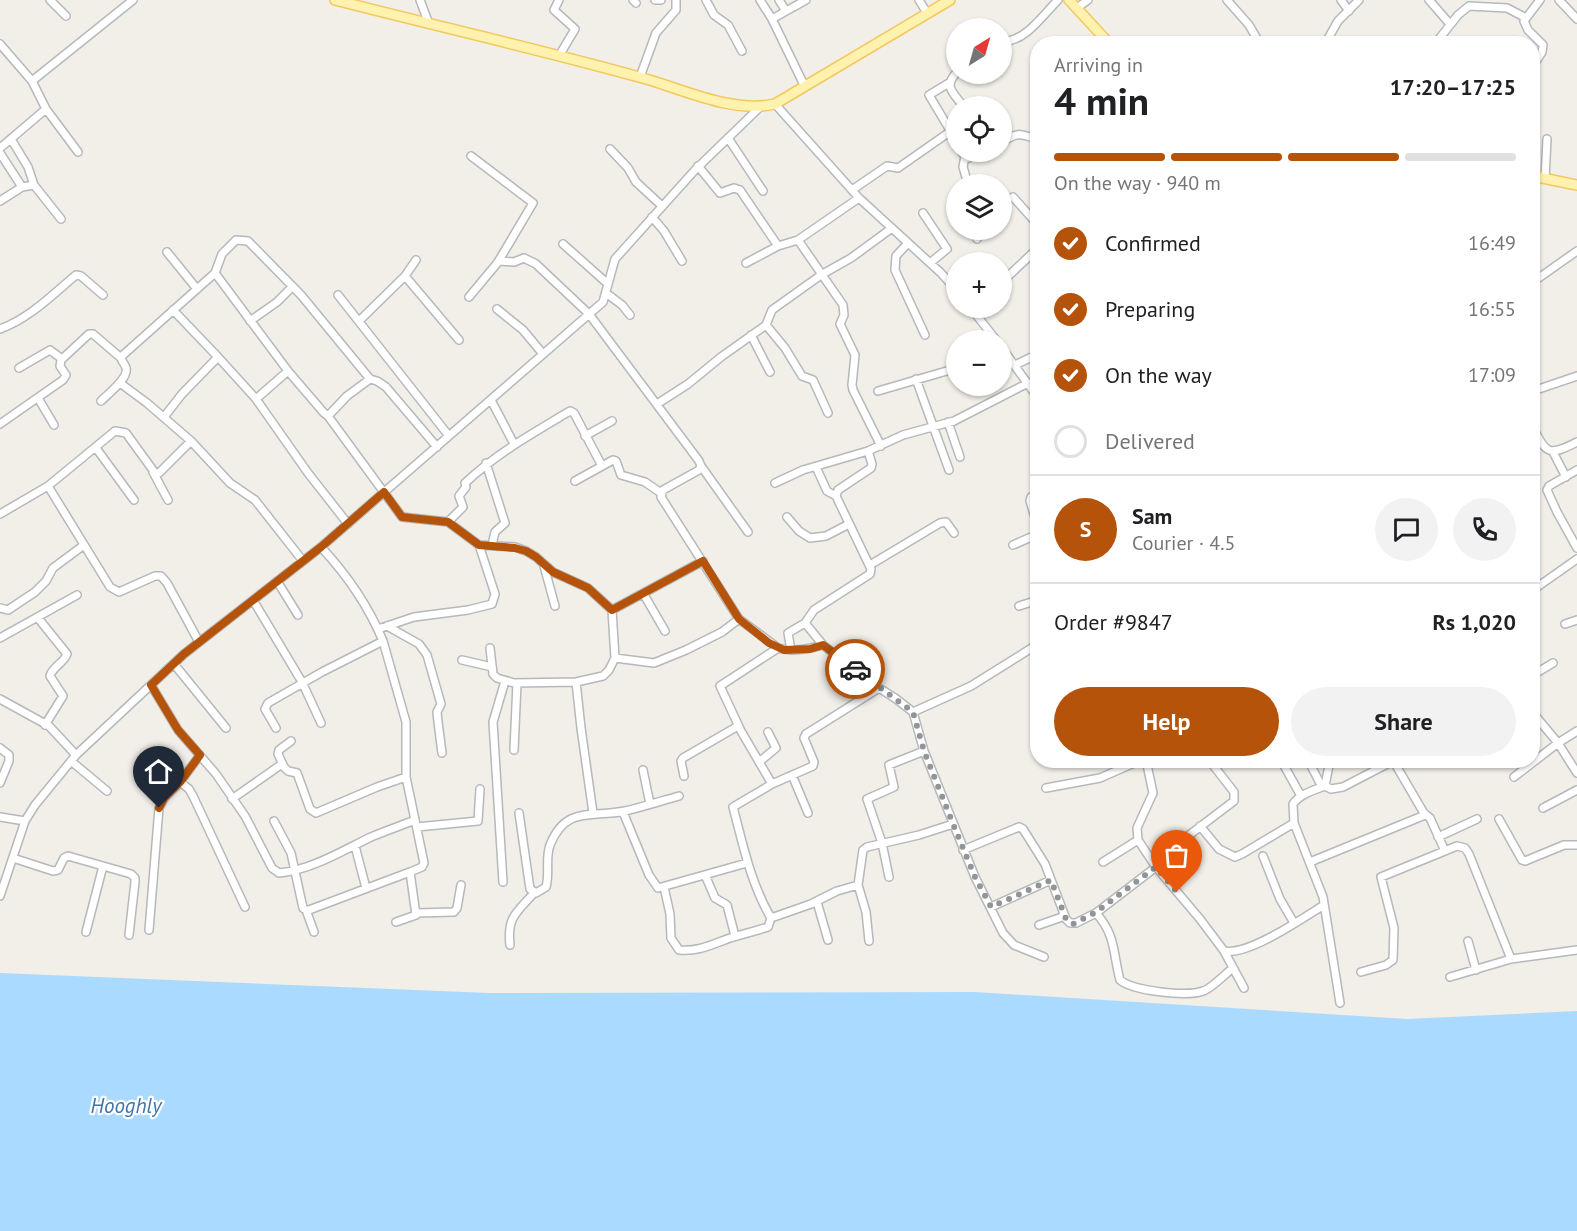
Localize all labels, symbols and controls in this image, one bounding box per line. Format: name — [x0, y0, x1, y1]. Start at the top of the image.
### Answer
north arrow — [946, 18, 1012, 84]
map controls — [946, 18, 1012, 396]
text: Arriving in — [1054, 52, 1143, 78]
text: 17:20–17:25 — [1390, 73, 1516, 101]
text: 4 min — [1054, 75, 1149, 126]
button: locate — [946, 96, 1012, 162]
text: On the way · 940 m — [1054, 170, 1221, 196]
button: layers — [946, 174, 1012, 240]
icon: check — [1054, 227, 1087, 260]
text: Confirmed — [1105, 229, 1201, 257]
text: 16:49 — [1468, 230, 1516, 256]
button: + — [946, 252, 1012, 318]
icon: check — [1054, 293, 1087, 326]
text: Preparing — [1105, 295, 1195, 323]
text: 16:55 — [1468, 296, 1516, 322]
button: − — [946, 330, 1012, 396]
icon: check — [1054, 359, 1087, 392]
text: On the way — [1105, 361, 1212, 389]
text: 17:09 — [1468, 362, 1516, 388]
text: Delivered — [1105, 427, 1195, 455]
button: chat — [1375, 498, 1438, 561]
button: phone — [1453, 498, 1516, 561]
text: Sam — [1132, 502, 1172, 530]
text: S — [1080, 515, 1091, 543]
text: Courier · 4.5 — [1132, 530, 1235, 556]
text: Order #9847 — [1054, 608, 1173, 636]
text: Rs 1,020 — [1432, 608, 1516, 636]
courier — [825, 639, 885, 699]
icon: car — [839, 653, 872, 686]
button: Help — [1054, 687, 1279, 756]
button: Share — [1291, 687, 1516, 756]
pin — [133, 746, 184, 808]
icon: home — [142, 755, 175, 788]
pin — [1151, 830, 1202, 892]
icon: bag — [1160, 839, 1193, 872]
water label: Hooghly — [91, 1092, 163, 1119]

